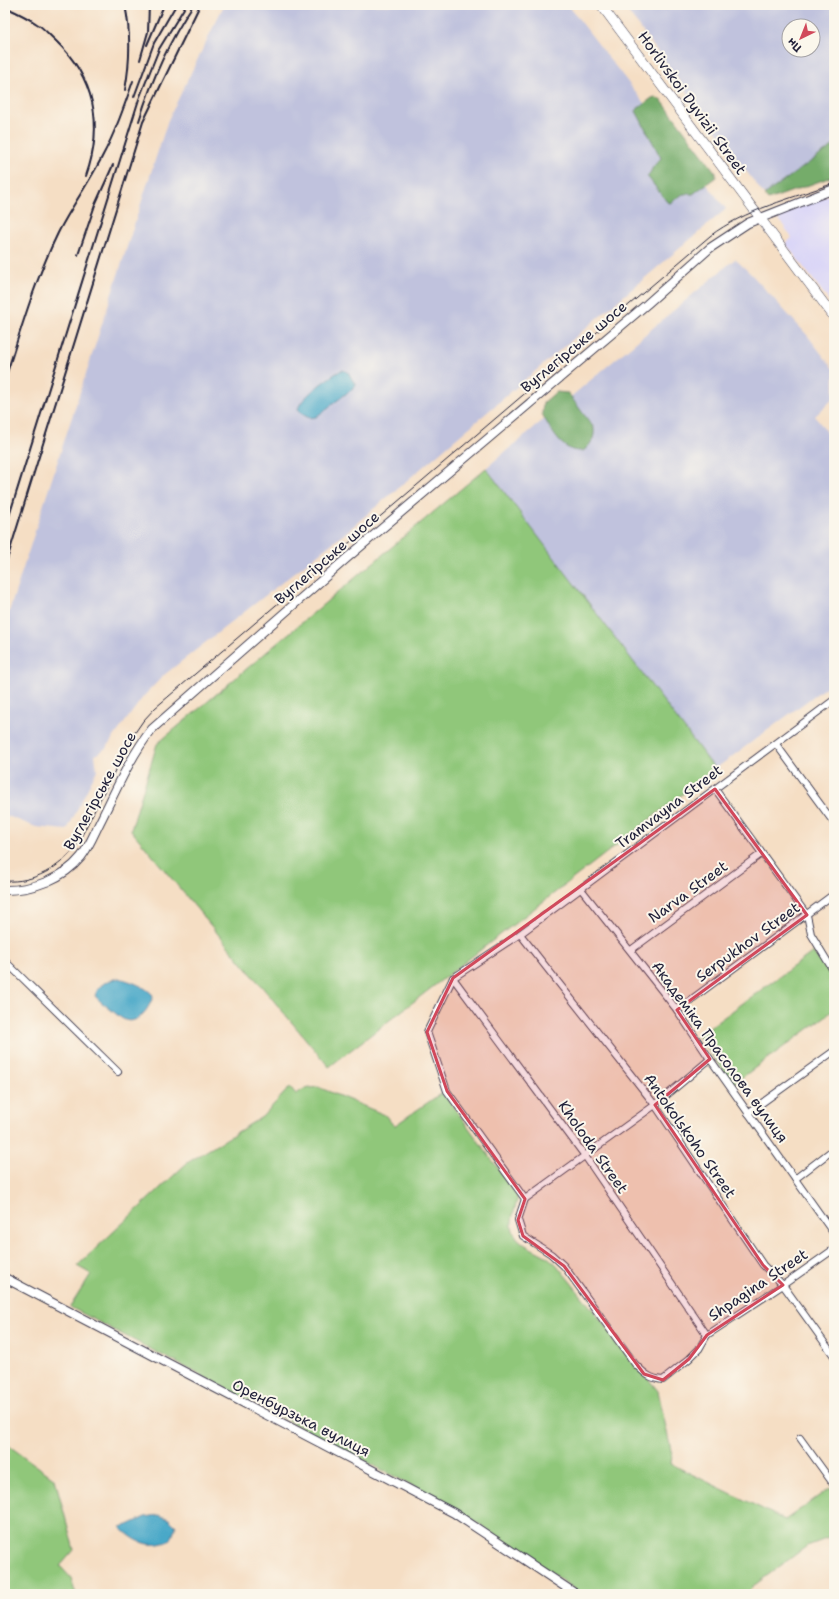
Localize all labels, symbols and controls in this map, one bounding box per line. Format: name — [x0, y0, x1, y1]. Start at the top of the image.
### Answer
north arrow — [781, 18, 821, 58]
street label: Horlivskoi Dyvizii Street — [633, 27, 751, 179]
text: Пн — [784, 35, 805, 55]
street label: Вуглегірське шосе — [517, 297, 631, 397]
street label: Вуглегірське шосе — [270, 507, 384, 609]
street label: Вуглегірське шосе — [59, 728, 141, 854]
street label: Tramvayna Street — [611, 760, 727, 854]
street label: Narva Street — [644, 856, 732, 928]
street label: Serpukhov Street — [692, 898, 804, 986]
street label: Академіка Прасолова вулиця — [647, 957, 793, 1147]
street label: Antokolskoho Street — [639, 1070, 741, 1202]
street label: Kholoda Street — [554, 1097, 632, 1197]
street label: Shpagina Street — [704, 1244, 812, 1326]
street label: Оренбурзька вулиця — [229, 1375, 373, 1461]

